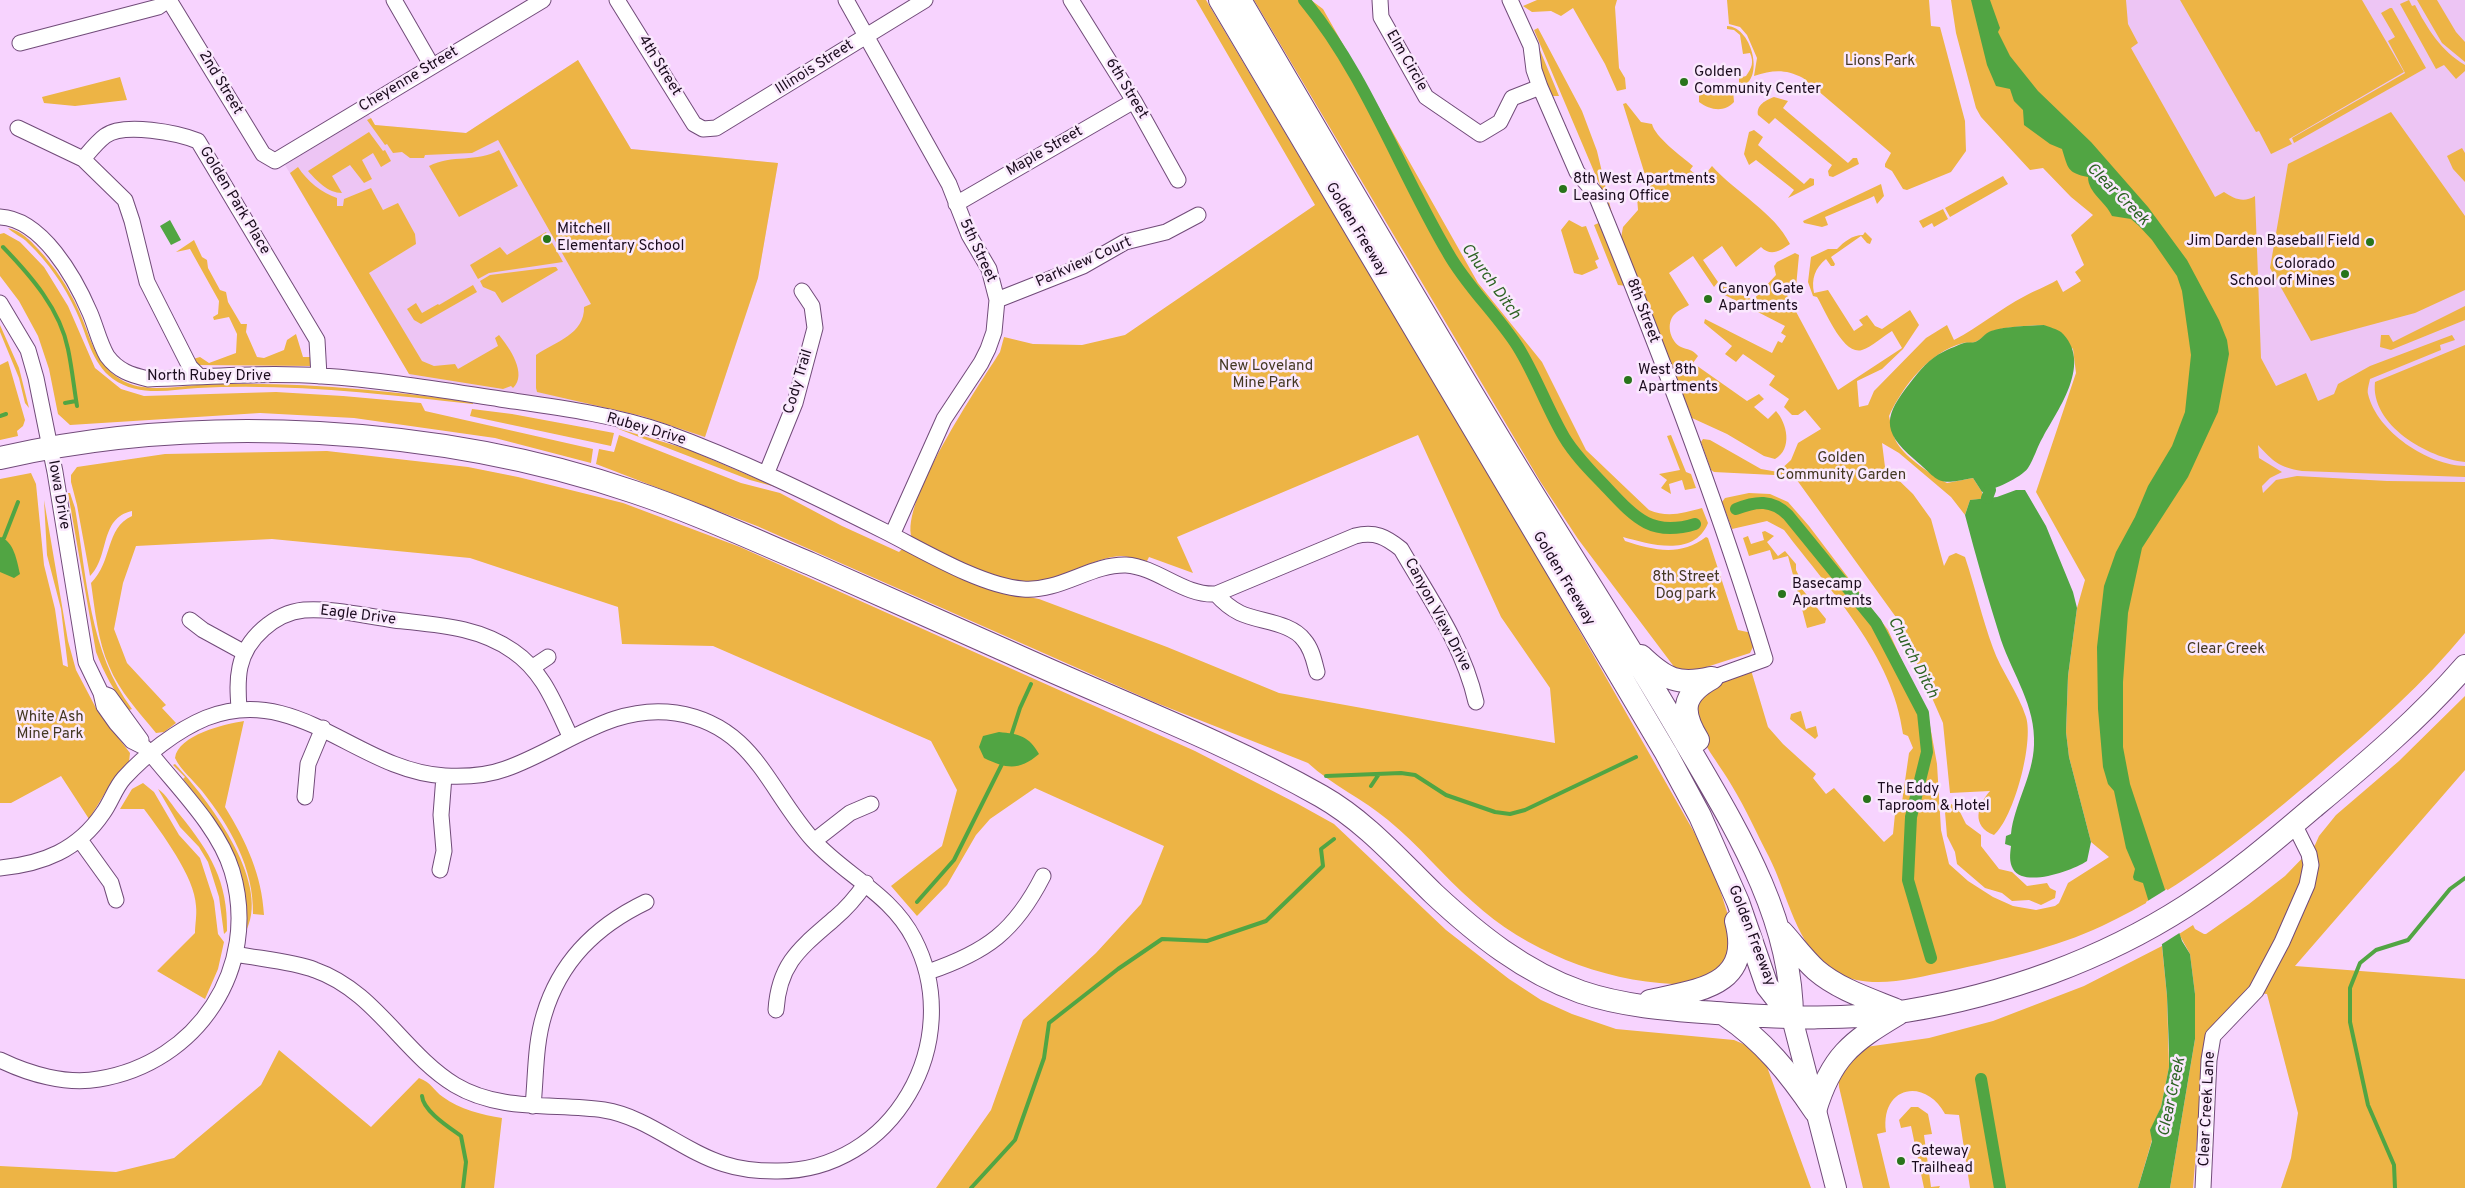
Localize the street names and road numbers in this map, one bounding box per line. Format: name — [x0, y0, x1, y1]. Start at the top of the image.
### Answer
street label: Elm Circle — [1381, 27, 1431, 95]
street label: 4th Street — [633, 32, 685, 100]
street label: Illinois Street — [773, 37, 857, 99]
street label: Cheyenne Street — [356, 43, 462, 117]
street label: 2nd Street — [194, 48, 246, 118]
street label: 6th Street — [1101, 55, 1151, 123]
street label: Maple Street — [1004, 123, 1086, 181]
street label: Golden Park Place — [195, 144, 273, 258]
street label: Golden Freeway — [1321, 180, 1391, 280]
street label: 5th Street — [954, 216, 1000, 286]
street label: Parkview Court — [1033, 234, 1135, 292]
street label: 8th Street — [1621, 276, 1663, 346]
street label: Cody Trail — [781, 347, 817, 417]
street label: North Rubey Drive — [147, 368, 271, 386]
street label: Rubey Drive — [604, 410, 688, 450]
street label: Iowa Drive — [43, 459, 73, 531]
street label: Golden Freeway — [1528, 529, 1598, 629]
street label: Canyon View Drive — [1400, 555, 1474, 675]
street label: Eagle Drive — [319, 602, 397, 630]
street label: Golden Freeway — [1723, 883, 1779, 989]
street label: Clear Creek Lane — [2196, 1051, 2220, 1167]

